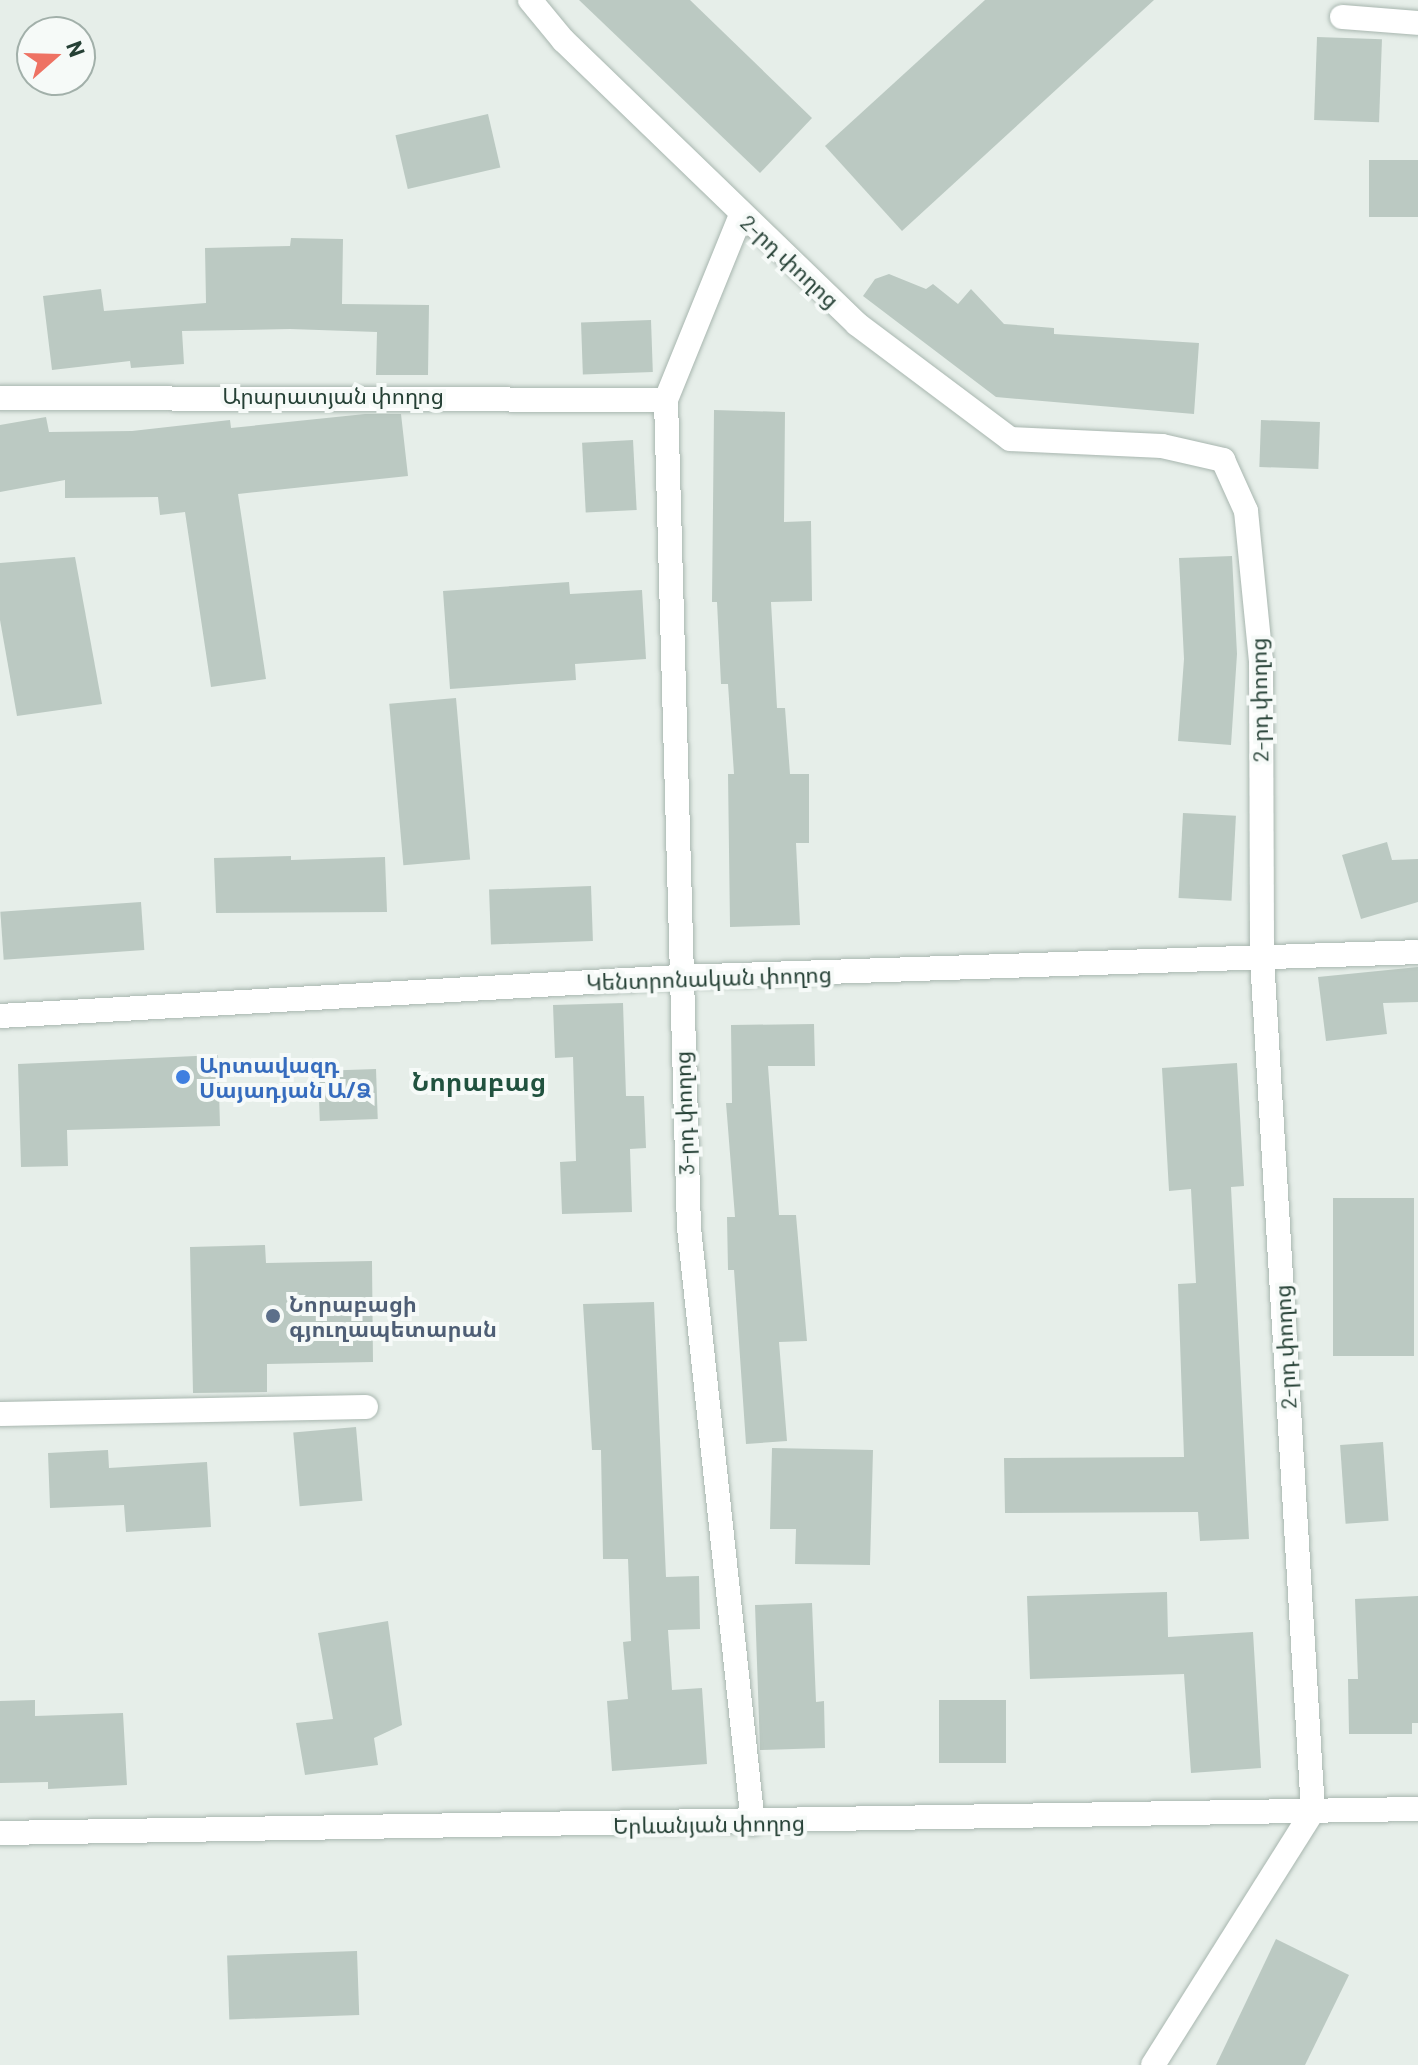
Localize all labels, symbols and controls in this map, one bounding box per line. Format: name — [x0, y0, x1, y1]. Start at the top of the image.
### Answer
north arrow — [16, 16, 96, 96]
text: N — [62, 37, 91, 60]
street label: 2-րդ փողոց — [735, 209, 845, 313]
street label: Արարատյան փողոց — [222, 383, 444, 409]
street label: 2-րդ փողոց — [1245, 637, 1273, 763]
street label: Կենտրոնական փողոց — [586, 961, 832, 995]
street label: 3-րդ փողոց — [669, 1050, 699, 1176]
place label: Արտավազդ Սայադյան Ա/Ձ — [199, 1051, 371, 1102]
district label: Նորաբաց — [412, 1065, 546, 1097]
marker: Արտավազդ Սայադյան Ա/Ձ — [174, 1068, 192, 1086]
street label: 2-րդ փողոց — [1269, 1284, 1301, 1410]
place label: Նորաբացի գյուղապետարան — [289, 1290, 497, 1342]
marker: Նորաբացի գյուղապետարան — [264, 1307, 282, 1325]
street label: Երևանյան փողոց — [613, 1809, 805, 1839]

